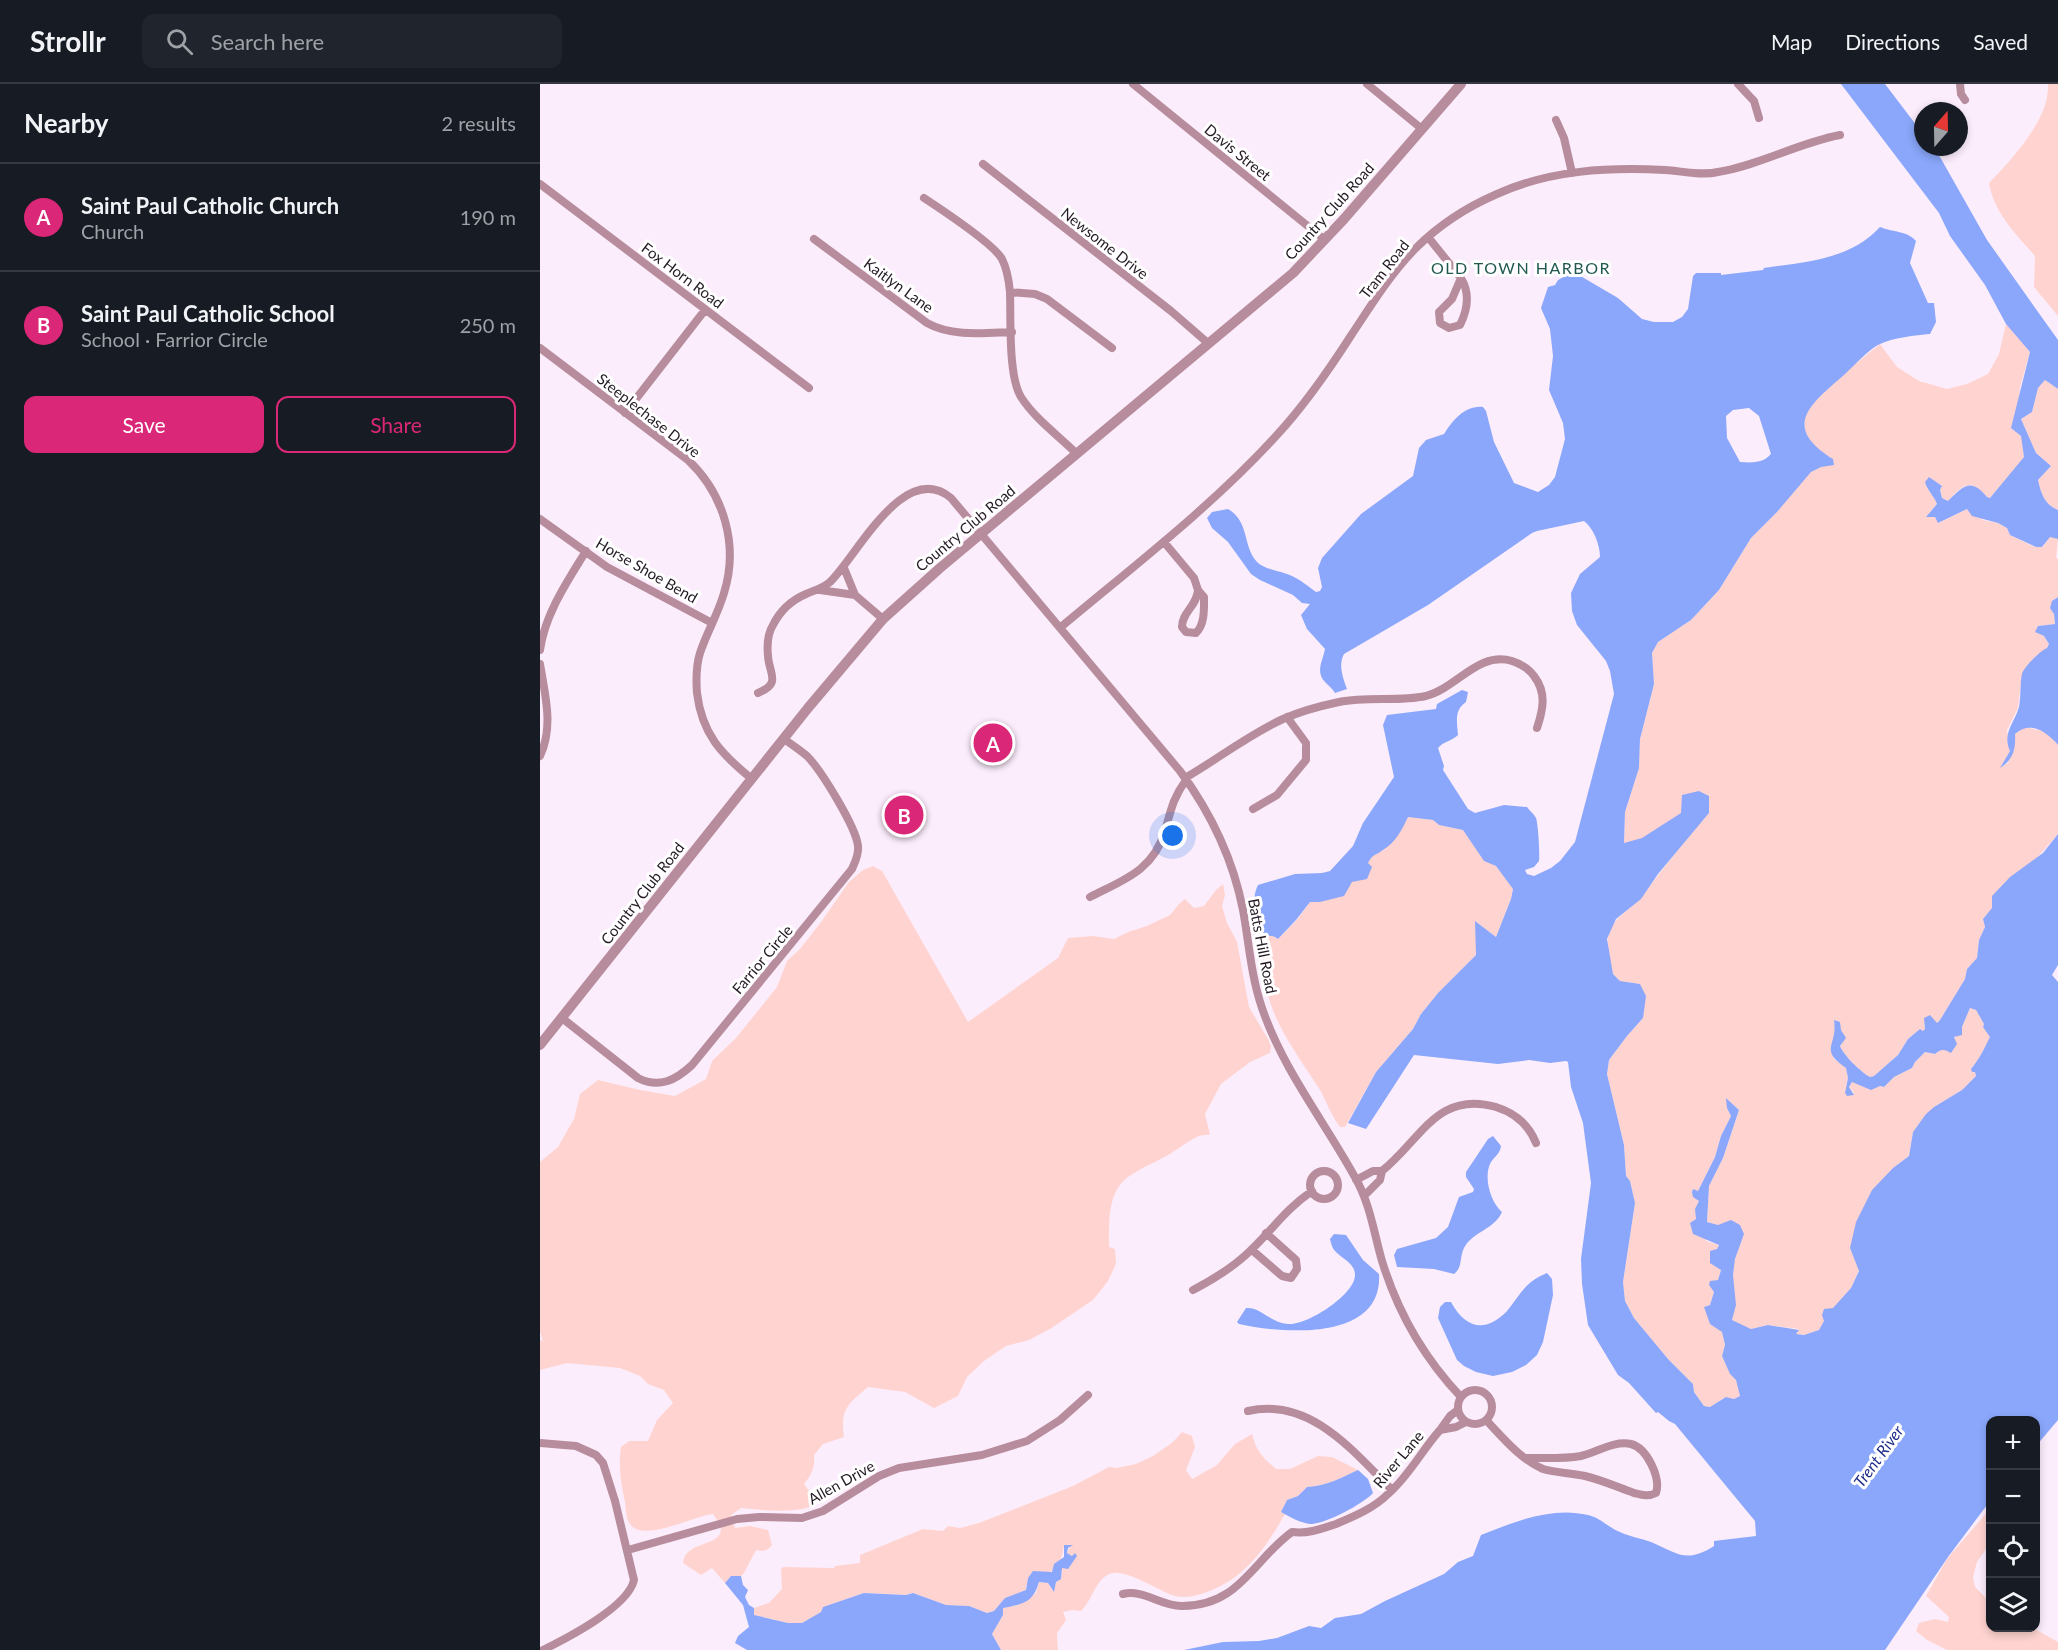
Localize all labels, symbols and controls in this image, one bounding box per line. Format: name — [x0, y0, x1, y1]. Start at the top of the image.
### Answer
search box — [142, 14, 562, 68]
text: Strollr — [30, 24, 106, 58]
icon: search — [163, 25, 196, 58]
text: Search here — [211, 28, 324, 55]
text: Map — [1771, 29, 1812, 54]
text: Directions — [1845, 29, 1940, 54]
text: Saved — [1973, 29, 2028, 54]
north arrow — [1914, 102, 1968, 156]
text: Nearby — [24, 107, 109, 139]
text: 2 results — [441, 111, 516, 135]
street label: Davis Street — [1201, 120, 1275, 184]
street label: Country Club Road — [1281, 159, 1377, 263]
text: Saint Paul Catholic Church — [81, 192, 339, 219]
street label: Newsome Drive — [1058, 203, 1152, 283]
text: A — [37, 205, 50, 229]
text: 190 m — [460, 205, 516, 229]
text: Church — [81, 219, 144, 243]
street label: Tram Road — [1356, 236, 1412, 302]
street label: Fox Horn Road — [638, 238, 728, 312]
street label: Kaitlyn Lane — [861, 254, 937, 316]
district label: OLD TOWN HARBOR — [1431, 258, 1611, 277]
text: Saint Paul Catholic School — [81, 300, 335, 327]
text: B — [37, 313, 50, 337]
text: 250 m — [460, 313, 516, 337]
text: School · Farrior Circle — [81, 327, 268, 351]
street label: Steeplechase Drive — [594, 369, 704, 461]
button: Save — [24, 396, 264, 453]
button: Share — [276, 396, 516, 453]
street label: Country Club Road — [912, 481, 1018, 575]
street label: Horse Shoe Bend — [593, 534, 701, 606]
pin: A — [974, 720, 1012, 766]
pin: B — [884, 792, 924, 838]
your location — [1158, 821, 1187, 850]
street label: Country Club Road — [597, 838, 687, 948]
street label: Batts Hill Road — [1245, 897, 1281, 995]
street label: Farrior Circle — [728, 921, 796, 997]
map controls — [1986, 1416, 2040, 1632]
button: + — [1986, 1416, 2040, 1470]
water label: Trent River — [1849, 1421, 1907, 1490]
street label: River Lane — [1369, 1427, 1427, 1491]
street label: Allen Drive — [805, 1456, 877, 1508]
button: − — [1986, 1470, 2040, 1524]
button: locate — [1986, 1524, 2040, 1578]
button: layers — [1986, 1578, 2040, 1632]

